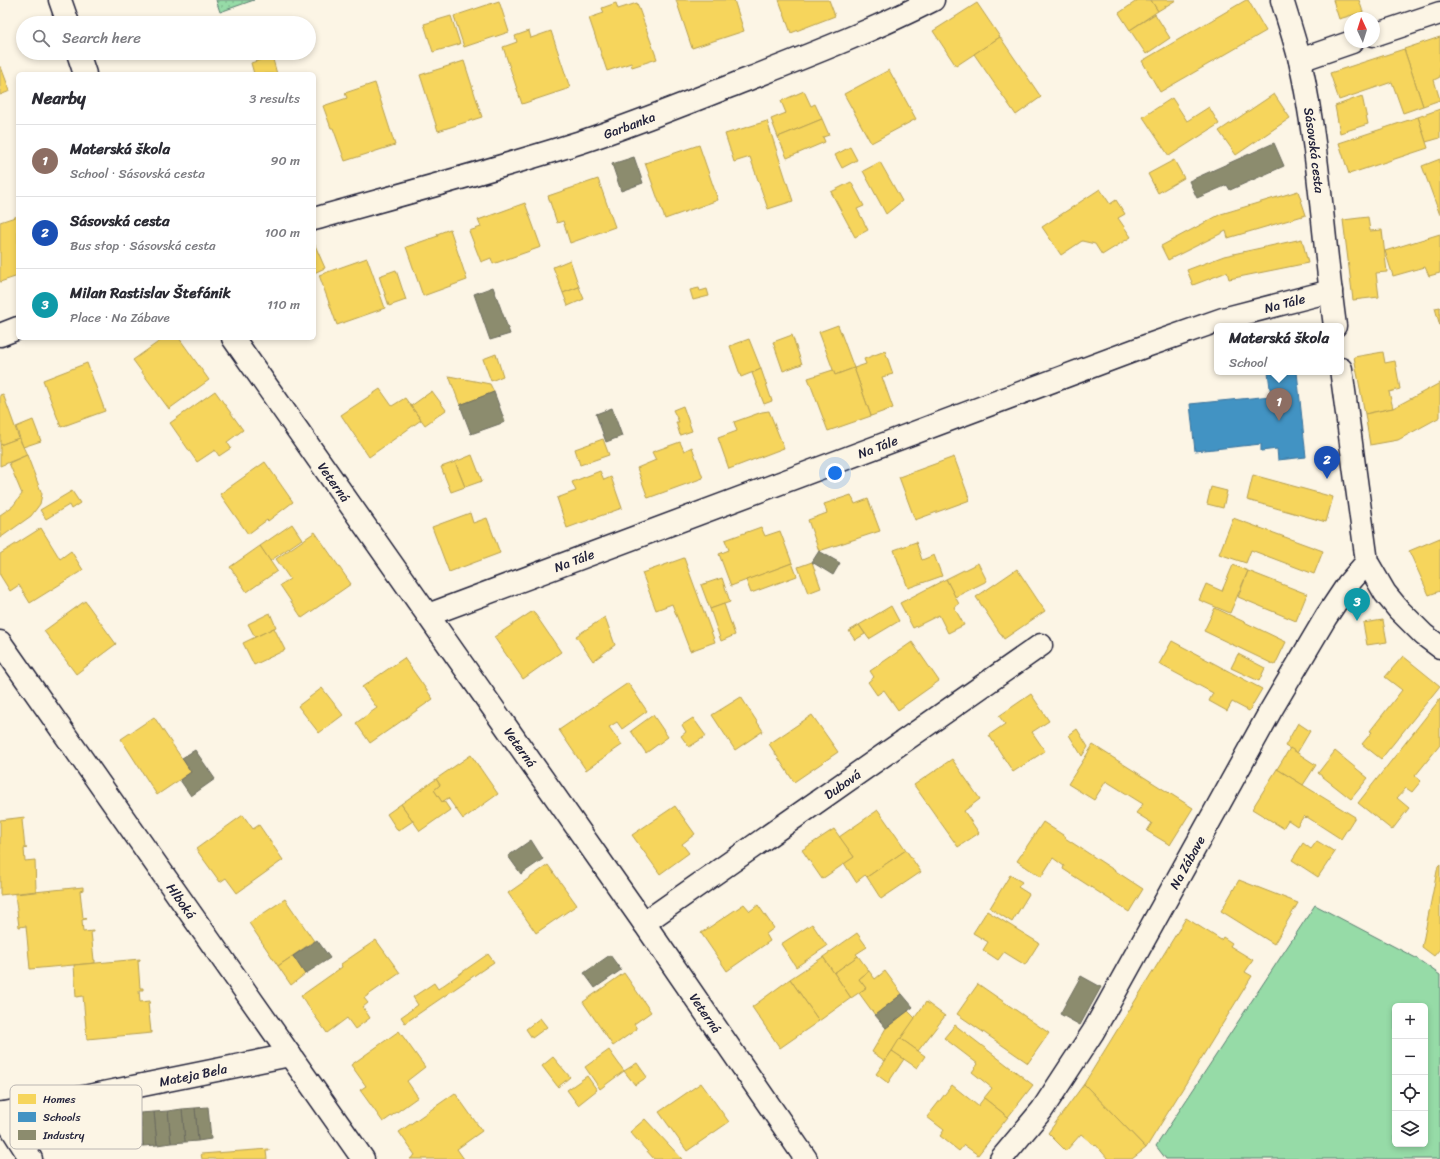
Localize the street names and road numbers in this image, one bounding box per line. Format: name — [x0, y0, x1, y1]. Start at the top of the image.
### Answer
street label: Garbanka — [600, 105, 659, 145]
street label: Sásovská cesta — [1297, 106, 1331, 195]
street label: Na Tále — [1262, 287, 1308, 320]
street label: Na Tále — [854, 429, 901, 465]
street label: Veterná — [312, 457, 356, 508]
street label: Na Tále — [551, 543, 598, 579]
street label: Veterná — [498, 723, 543, 773]
street label: Dubová — [819, 763, 866, 806]
street label: Na Zábave — [1163, 831, 1211, 894]
street label: Hlboká — [160, 878, 202, 924]
street label: Veterná — [683, 988, 728, 1039]
street label: Mateja Bela — [157, 1057, 230, 1093]

